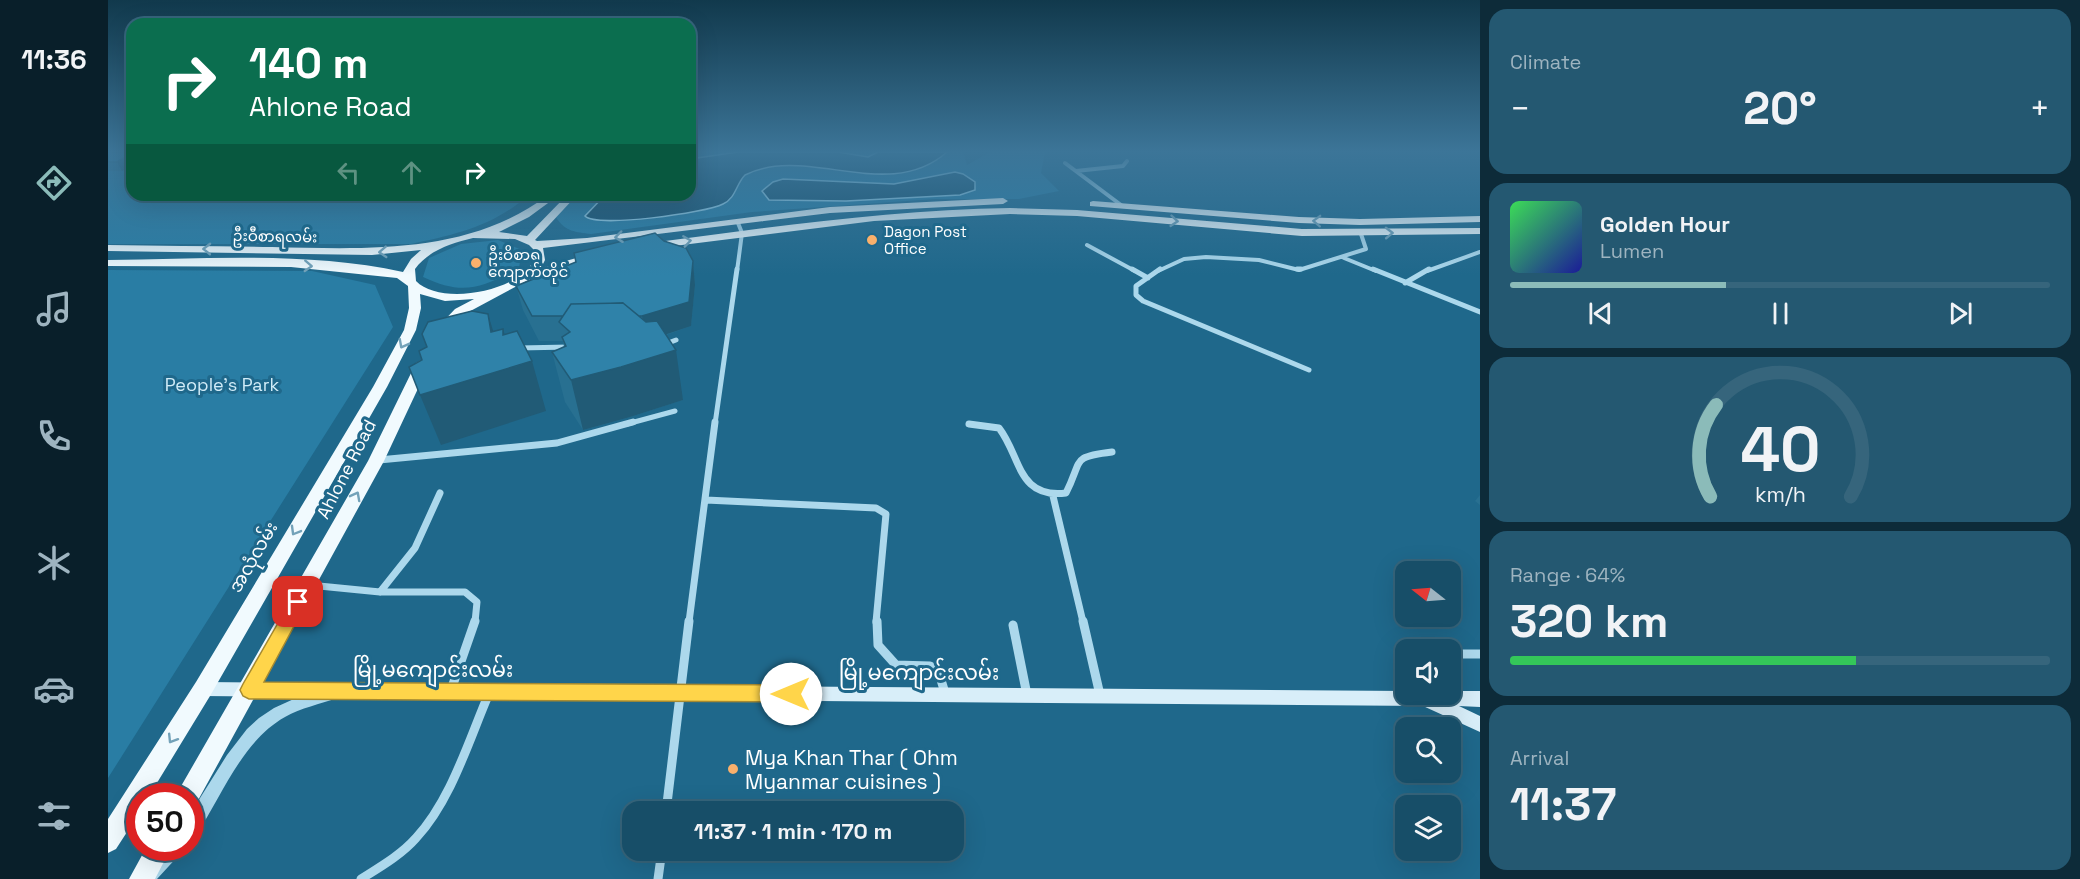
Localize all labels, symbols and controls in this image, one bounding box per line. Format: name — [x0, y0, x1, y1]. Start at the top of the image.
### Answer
text: 140 m — [249, 37, 368, 90]
text: 11:36 — [21, 42, 87, 77]
icon: right — [150, 42, 228, 120]
text: Climate — [1510, 49, 1581, 75]
text: 20° — [1743, 80, 1817, 137]
text: − — [1510, 88, 1530, 130]
text: + — [2030, 88, 2050, 130]
text: Ahlone Road — [249, 89, 412, 124]
icon: left — [332, 156, 365, 189]
icon: ahead — [395, 156, 428, 189]
icon: right — [458, 156, 491, 189]
icon: directions — [33, 162, 75, 204]
text: Golden Hour — [1600, 210, 1730, 238]
one-way arrow — [1169, 214, 1178, 227]
one-way arrow — [1312, 215, 1321, 227]
place label: Dagon Post Office — [884, 222, 967, 258]
street label: ဦးဝီစာရလမ်း — [232, 226, 318, 249]
one-way arrow — [1385, 227, 1394, 239]
one-way arrow — [614, 231, 623, 243]
marker: Dagon Post Office — [865, 233, 879, 247]
one-way arrow — [682, 235, 691, 247]
text: Lumen — [1600, 238, 1664, 264]
one-way arrow — [203, 243, 212, 256]
one-way arrow — [378, 245, 387, 258]
place label: ဦးဝိစာရ ကျောက်တိုင် — [488, 245, 568, 284]
marker: ဦးဝိစာရ ကျောက်တိုင် — [469, 256, 483, 270]
one-way arrow — [304, 260, 313, 273]
icon: music — [33, 288, 75, 330]
icon: previous — [1584, 297, 1617, 330]
icon: pause — [1764, 297, 1797, 330]
icon: next — [1944, 297, 1977, 330]
one-way arrow — [399, 337, 410, 348]
park label: People's Park — [165, 373, 280, 396]
text: 40 — [1740, 410, 1820, 489]
icon: phone — [33, 415, 75, 457]
street label: Ahlone Road — [311, 415, 381, 523]
text: km/h — [1754, 481, 1806, 508]
one-way arrow — [349, 492, 360, 503]
street label: အလုံလမ်း — [223, 517, 286, 599]
one-way arrow — [291, 525, 303, 535]
icon: climate — [33, 542, 75, 584]
north arrow — [1395, 561, 1461, 627]
map controls — [1395, 561, 1461, 861]
text: Range · 64% — [1510, 562, 1625, 588]
pin — [272, 576, 323, 627]
icon: arrive — [281, 585, 314, 618]
text: 320 km — [1510, 593, 1669, 650]
button: sound — [1395, 639, 1461, 705]
street label: မြို့မကျောင်းလမ်း — [353, 654, 513, 688]
street label: မြို့မကျောင်းလမ်း — [839, 657, 999, 691]
position arrow — [759, 662, 823, 726]
icon: car — [33, 668, 75, 710]
button: search — [1395, 717, 1461, 783]
one-way arrow — [167, 733, 179, 743]
place label: Mya Khan Thar ( Ohm Myanmar cuisines ) — [745, 744, 958, 795]
text: Arrival — [1510, 745, 1569, 771]
marker: Mya Khan Thar ( Ohm Myanmar cuisines ) — [726, 762, 740, 776]
text: 11:37 — [1510, 776, 1616, 833]
speed limit sign: 50 — [126, 783, 204, 861]
icon: filters — [33, 795, 75, 837]
button: layers — [1395, 795, 1461, 861]
text: 11:37 · 1 min · 170 m — [694, 817, 892, 845]

